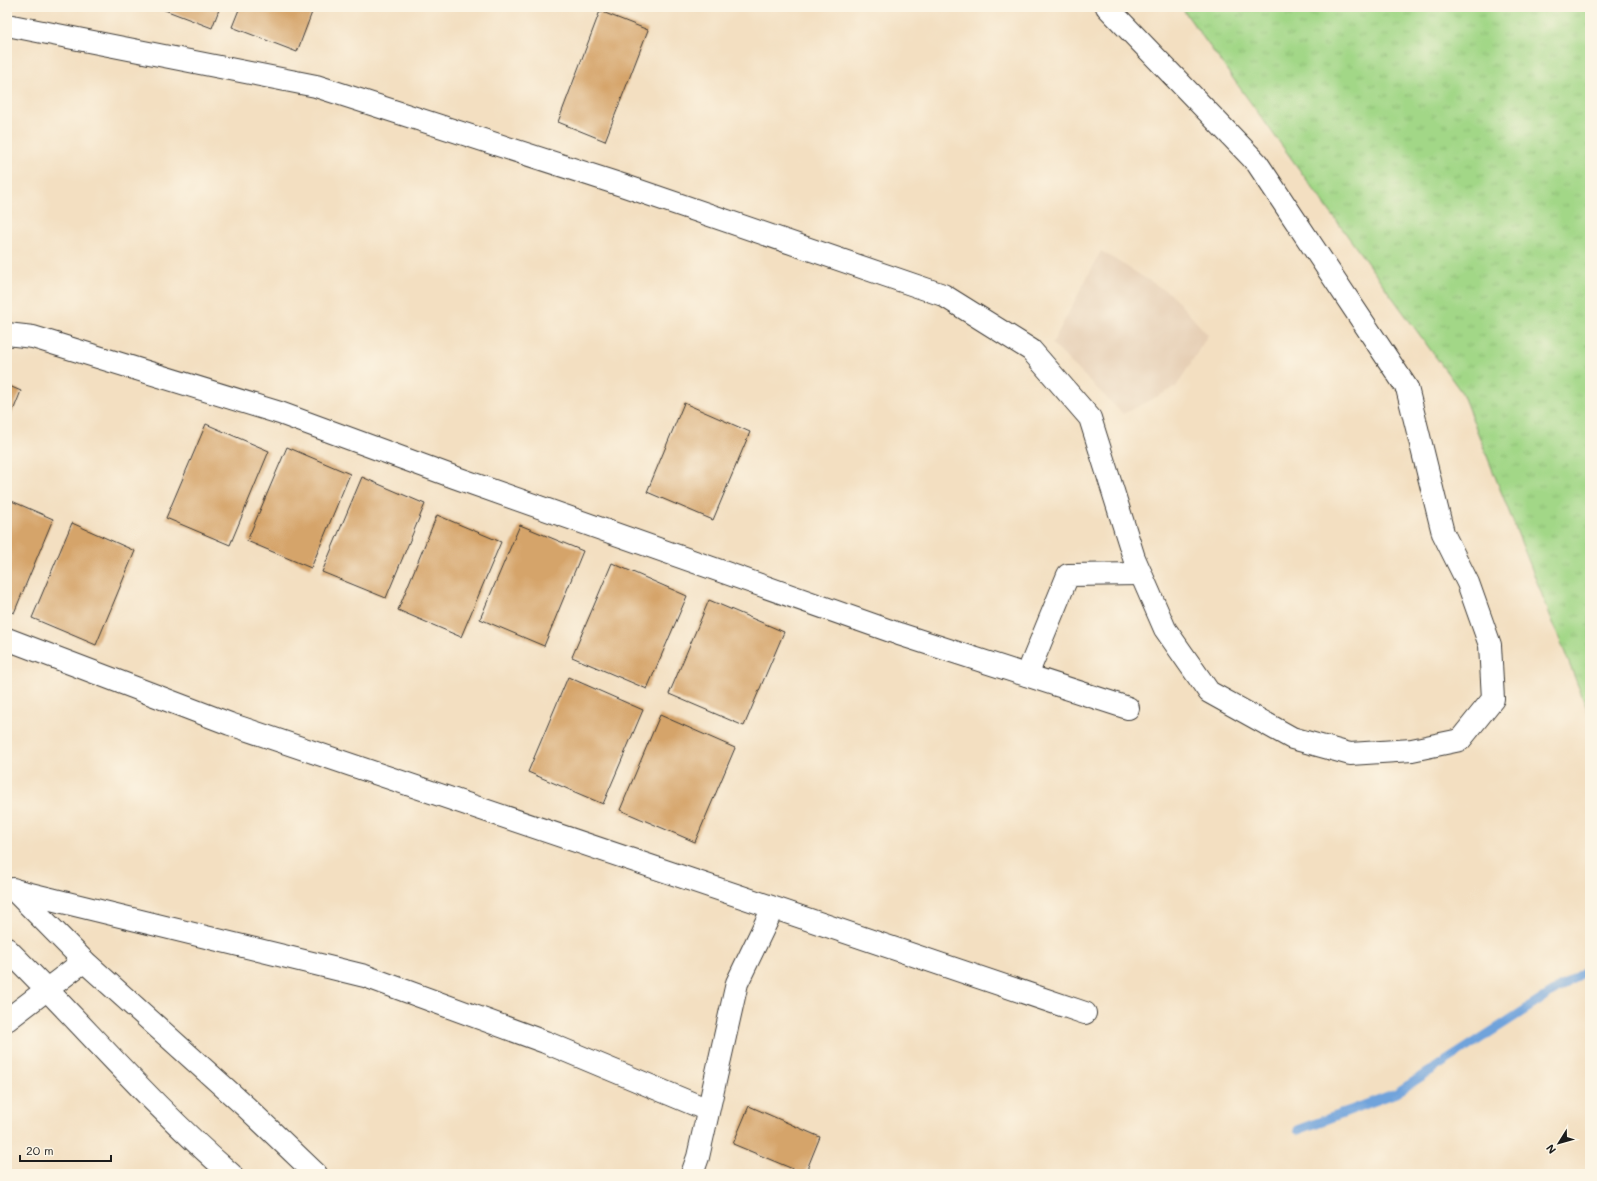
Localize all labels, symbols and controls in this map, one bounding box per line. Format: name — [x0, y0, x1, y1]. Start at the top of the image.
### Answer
north arrow — [1539, 1123, 1579, 1163]
scale bar — [20, 1137, 111, 1163]
text: N — [1542, 1141, 1559, 1157]
text: 20 m — [26, 1142, 54, 1158]

